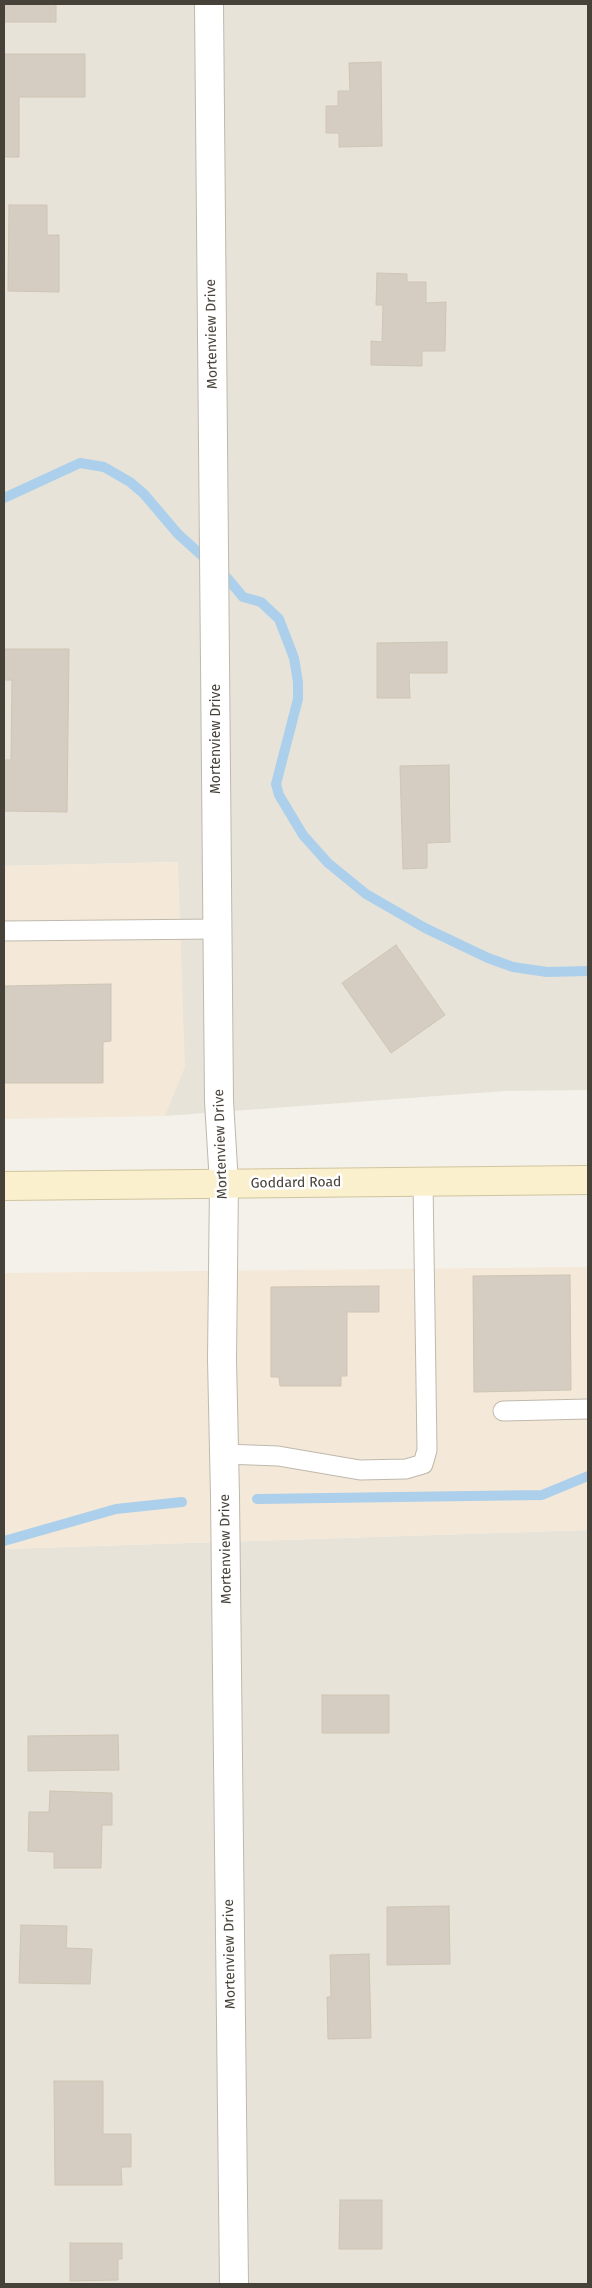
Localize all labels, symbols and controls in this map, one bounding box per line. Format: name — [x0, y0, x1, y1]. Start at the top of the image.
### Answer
street label: Mortenview Drive — [203, 279, 221, 389]
street label: Mortenview Drive — [208, 684, 224, 794]
street label: Mortenview Drive — [211, 1089, 231, 1199]
street label: Goddard Road — [251, 1174, 341, 1192]
street label: Mortenview Drive — [217, 1494, 235, 1604]
street label: Mortenview Drive — [221, 1899, 239, 2009]

